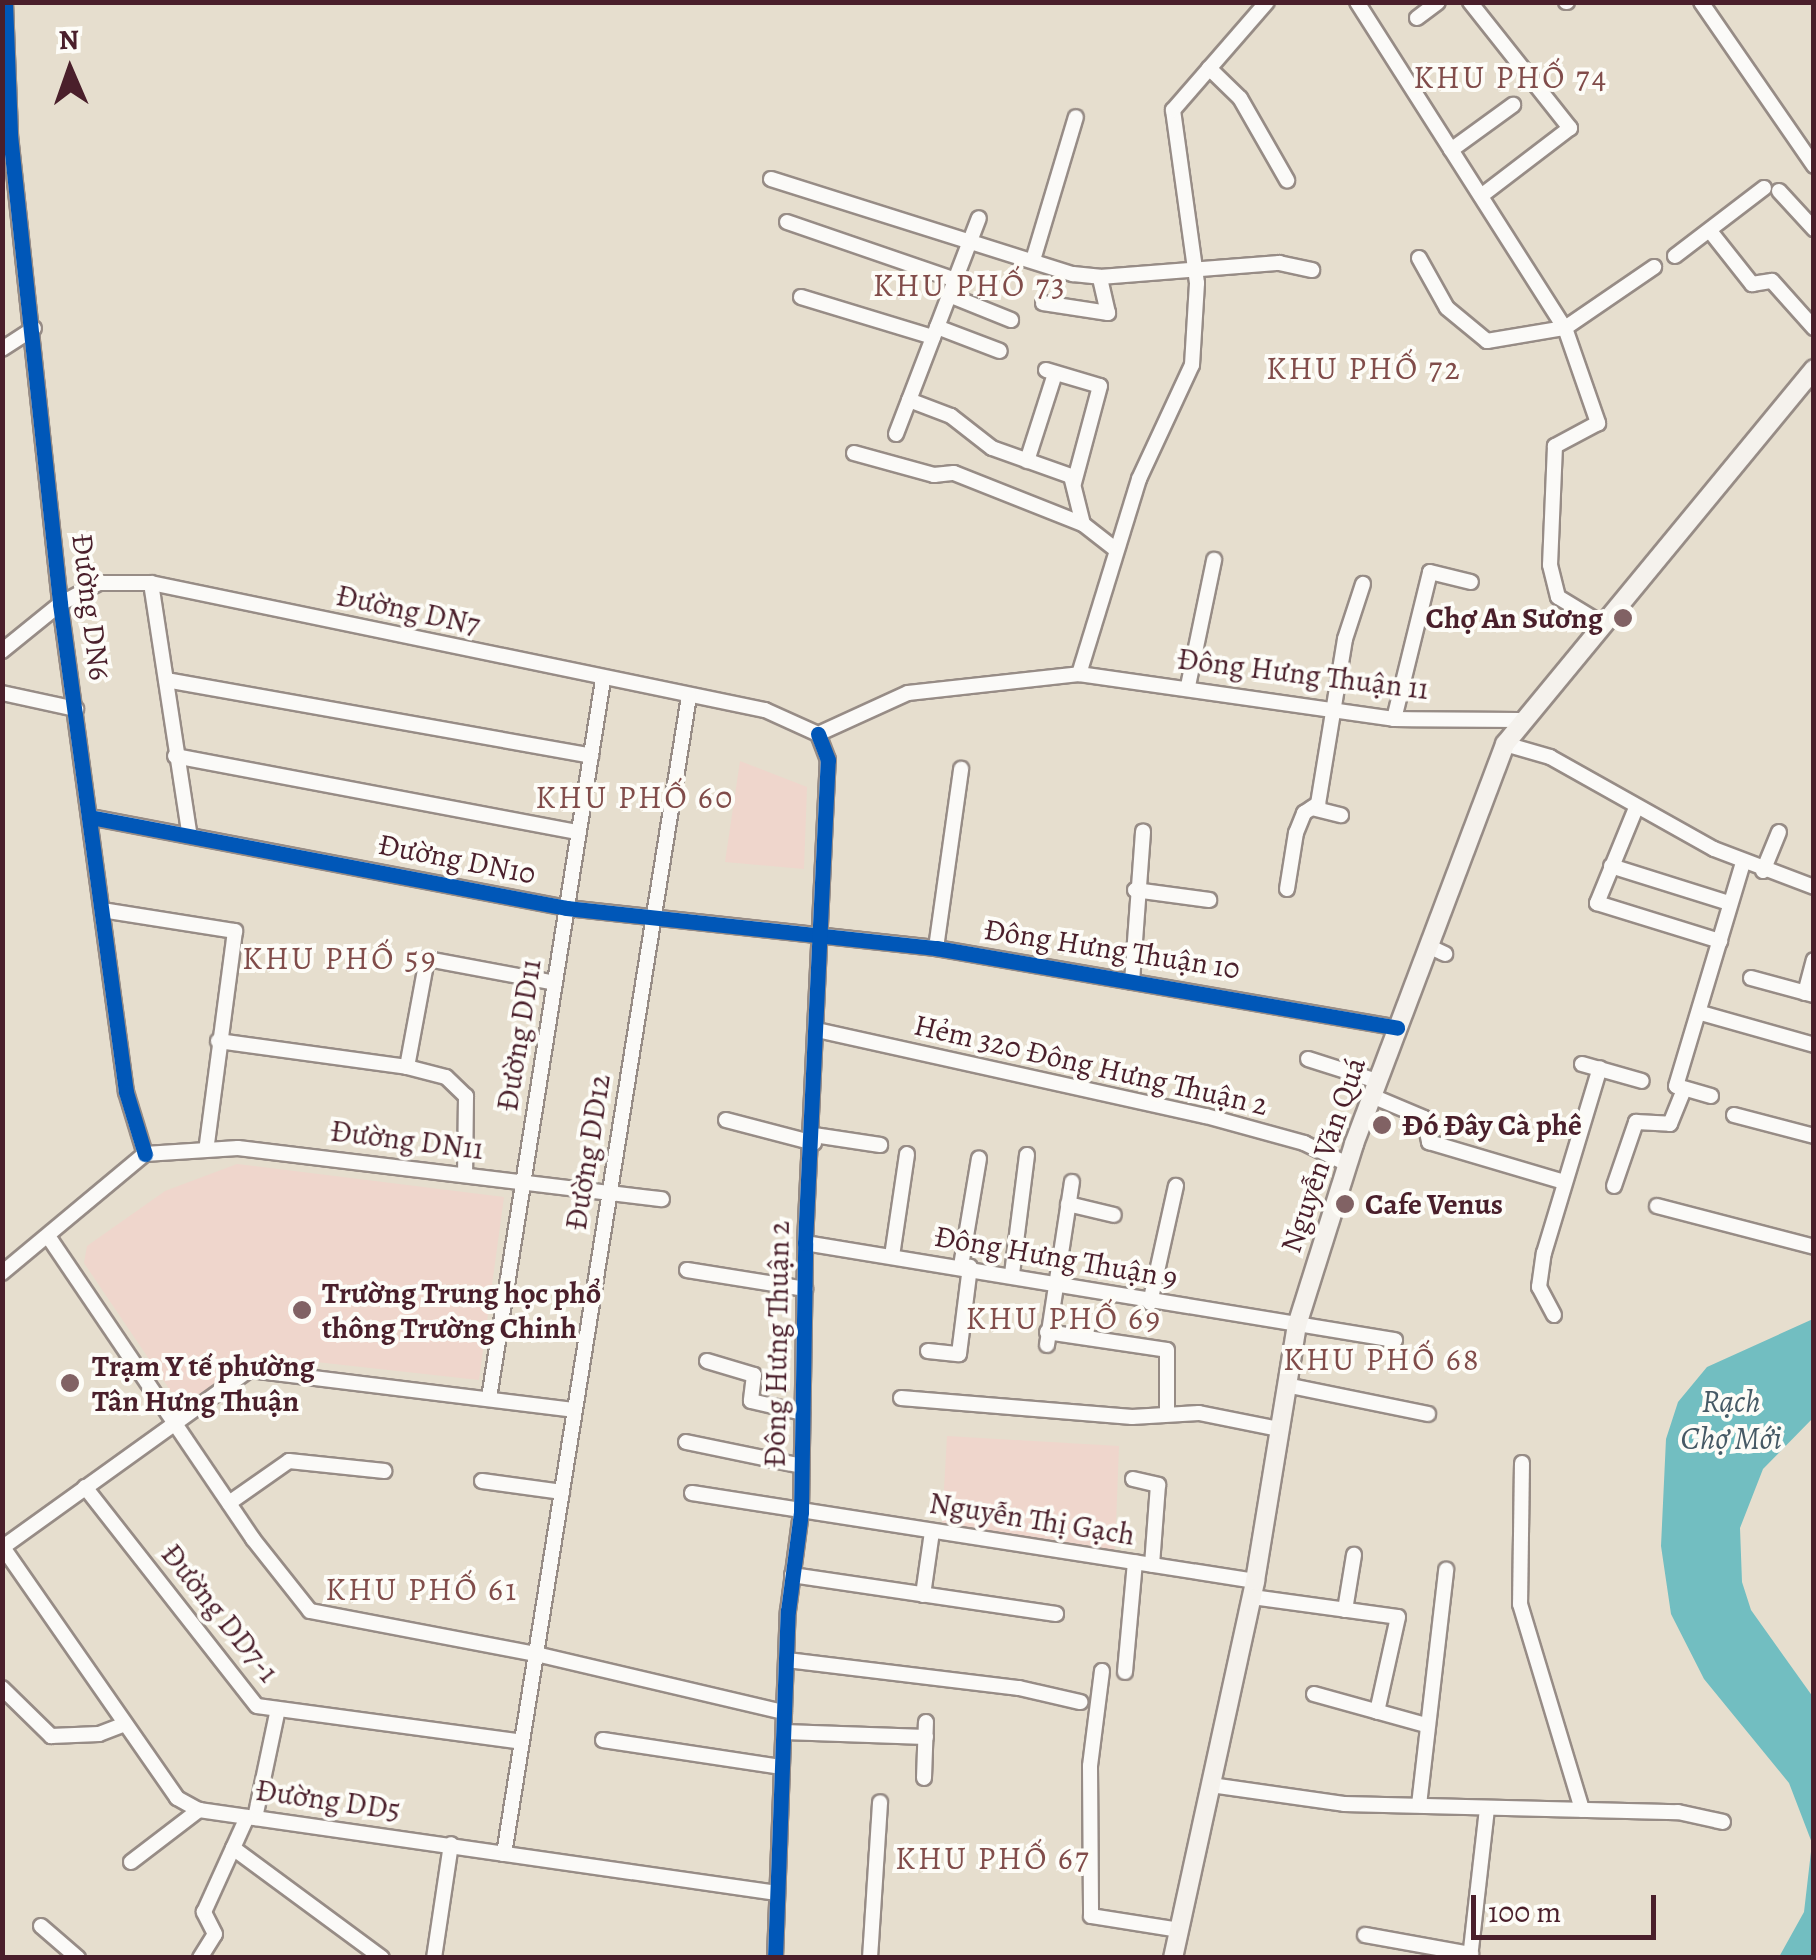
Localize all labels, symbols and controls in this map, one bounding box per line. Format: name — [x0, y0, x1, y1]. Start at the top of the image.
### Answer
north arrow — [20, 20, 120, 120]
text: N — [58, 21, 80, 59]
district label: KHU PHỐ 74 — [1413, 58, 1609, 96]
district label: KHU PHỐ 73 — [873, 266, 1067, 304]
district label: KHU PHỐ 72 — [1266, 349, 1462, 387]
street label: Đường DN6 — [64, 532, 118, 682]
street label: Đường DN7 — [333, 577, 483, 643]
place label: Chợ An Sương — [1426, 600, 1603, 636]
marker: Chợ An Sương — [1612, 607, 1634, 629]
street label: Đông Hưng Thuận 11 — [1175, 641, 1431, 707]
district label: KHU PHỐ 60 — [535, 778, 735, 816]
street label: Đường DN10 — [375, 826, 539, 892]
street label: Đông Hưng Thuận 10 — [981, 911, 1243, 987]
district label: KHU PHỐ 59 — [242, 939, 438, 977]
street label: Đường DD11 — [489, 956, 549, 1114]
street label: Hẻm 320 Đông Hưng Thuận 2 — [911, 1007, 1271, 1123]
street label: Nguyễn Văn Quá — [1273, 1053, 1373, 1257]
street label: Đường DD12 — [558, 1071, 618, 1233]
place label: Đó Đây Cà phê — [1402, 1107, 1582, 1143]
street label: Đường DN11 — [328, 1113, 486, 1167]
marker: Đó Đây Cà phê — [1371, 1114, 1393, 1136]
place label: Cafe Venus — [1365, 1186, 1503, 1222]
marker: Cafe Venus — [1334, 1193, 1356, 1215]
street label: Đông Hưng Thuận 9 — [932, 1218, 1180, 1296]
street label: Đông Hưng Thuận 2 — [757, 1220, 797, 1468]
place label: Trường Trung học phổ thông Trường Chinh — [322, 1275, 601, 1346]
marker: Trường Trung học phổ thông Trường Chinh — [291, 1299, 313, 1321]
district label: KHU PHỐ 69 — [966, 1299, 1162, 1337]
district label: KHU PHỐ 68 — [1283, 1340, 1481, 1378]
place label: Trạm Y tế phường Tân Hưng Thuận — [92, 1348, 315, 1418]
marker: Trạm Y tế phường Tân Hưng Thuận — [57, 1370, 83, 1396]
water label: Rạch Chợ Mới — [1680, 1383, 1782, 1458]
street label: Nguyễn Thị Gạch — [927, 1485, 1137, 1553]
street label: Đường DD7-1 — [153, 1537, 287, 1689]
district label: KHU PHỐ 61 — [325, 1570, 519, 1608]
street label: Đường DD5 — [253, 1772, 403, 1828]
district label: KHU PHỐ 67 — [895, 1839, 1091, 1877]
scale bar — [1476, 1875, 1661, 1937]
text: 100 m — [1488, 1892, 1561, 1932]

